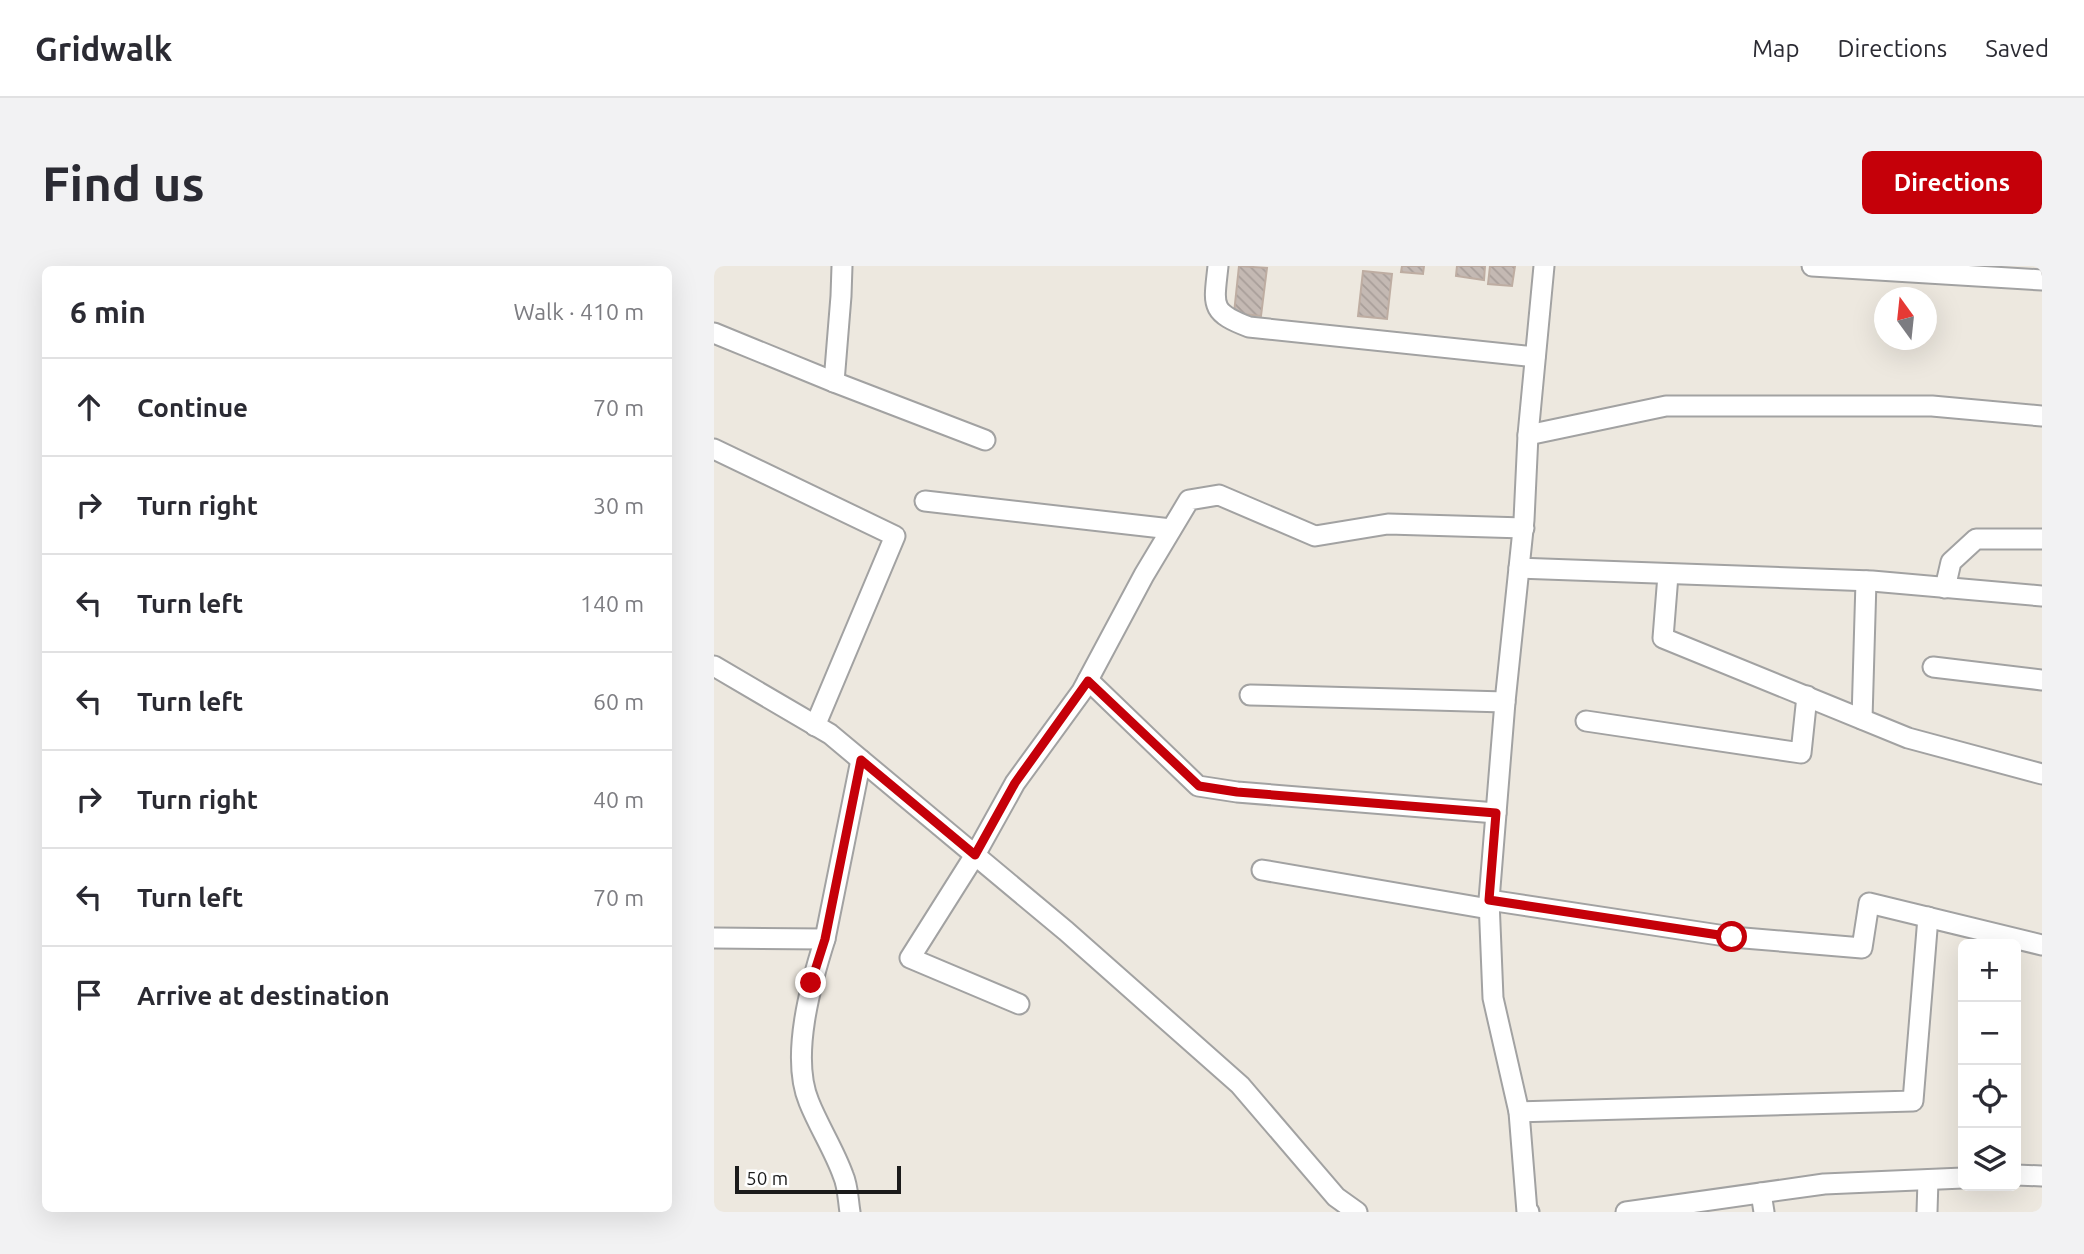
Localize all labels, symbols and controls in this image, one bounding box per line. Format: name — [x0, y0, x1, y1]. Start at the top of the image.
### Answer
text: Gridwalk — [35, 30, 172, 67]
text: Map — [1752, 35, 1799, 62]
text: Directions — [1837, 35, 1947, 62]
text: Saved — [1985, 35, 2049, 62]
button: Directions — [1862, 151, 2042, 214]
text: Find us — [42, 155, 205, 210]
north arrow — [1874, 287, 1937, 350]
text: 6 min — [70, 295, 146, 329]
text: Walk · 410 m — [513, 299, 644, 324]
icon: ahead — [70, 388, 108, 426]
text: Continue — [137, 393, 248, 422]
text: 70 m — [593, 395, 644, 420]
icon: right — [70, 486, 108, 524]
text: Turn right — [137, 491, 258, 520]
text: 30 m — [593, 493, 644, 518]
icon: left — [70, 584, 108, 622]
text: Turn left — [137, 589, 243, 618]
text: 140 m — [580, 591, 644, 616]
icon: left — [70, 682, 108, 720]
text: Turn left — [137, 687, 243, 716]
text: 60 m — [593, 689, 644, 714]
icon: right — [70, 780, 108, 818]
text: Turn right — [137, 785, 258, 814]
text: 40 m — [593, 787, 644, 812]
icon: left — [70, 878, 108, 916]
text: Turn left — [137, 883, 243, 912]
text: 70 m — [593, 885, 644, 910]
route start — [1716, 921, 1747, 952]
map controls — [1958, 939, 2021, 1191]
button: + — [1958, 939, 2021, 1002]
route end — [795, 967, 826, 998]
icon: arrive — [70, 976, 108, 1014]
text: Arrive at destination — [137, 981, 390, 1010]
button: − — [1958, 1002, 2021, 1065]
button: locate — [1958, 1065, 2021, 1128]
button: layers — [1958, 1128, 2021, 1191]
scale bar — [735, 1163, 901, 1195]
text: 50 m — [746, 1167, 788, 1189]

